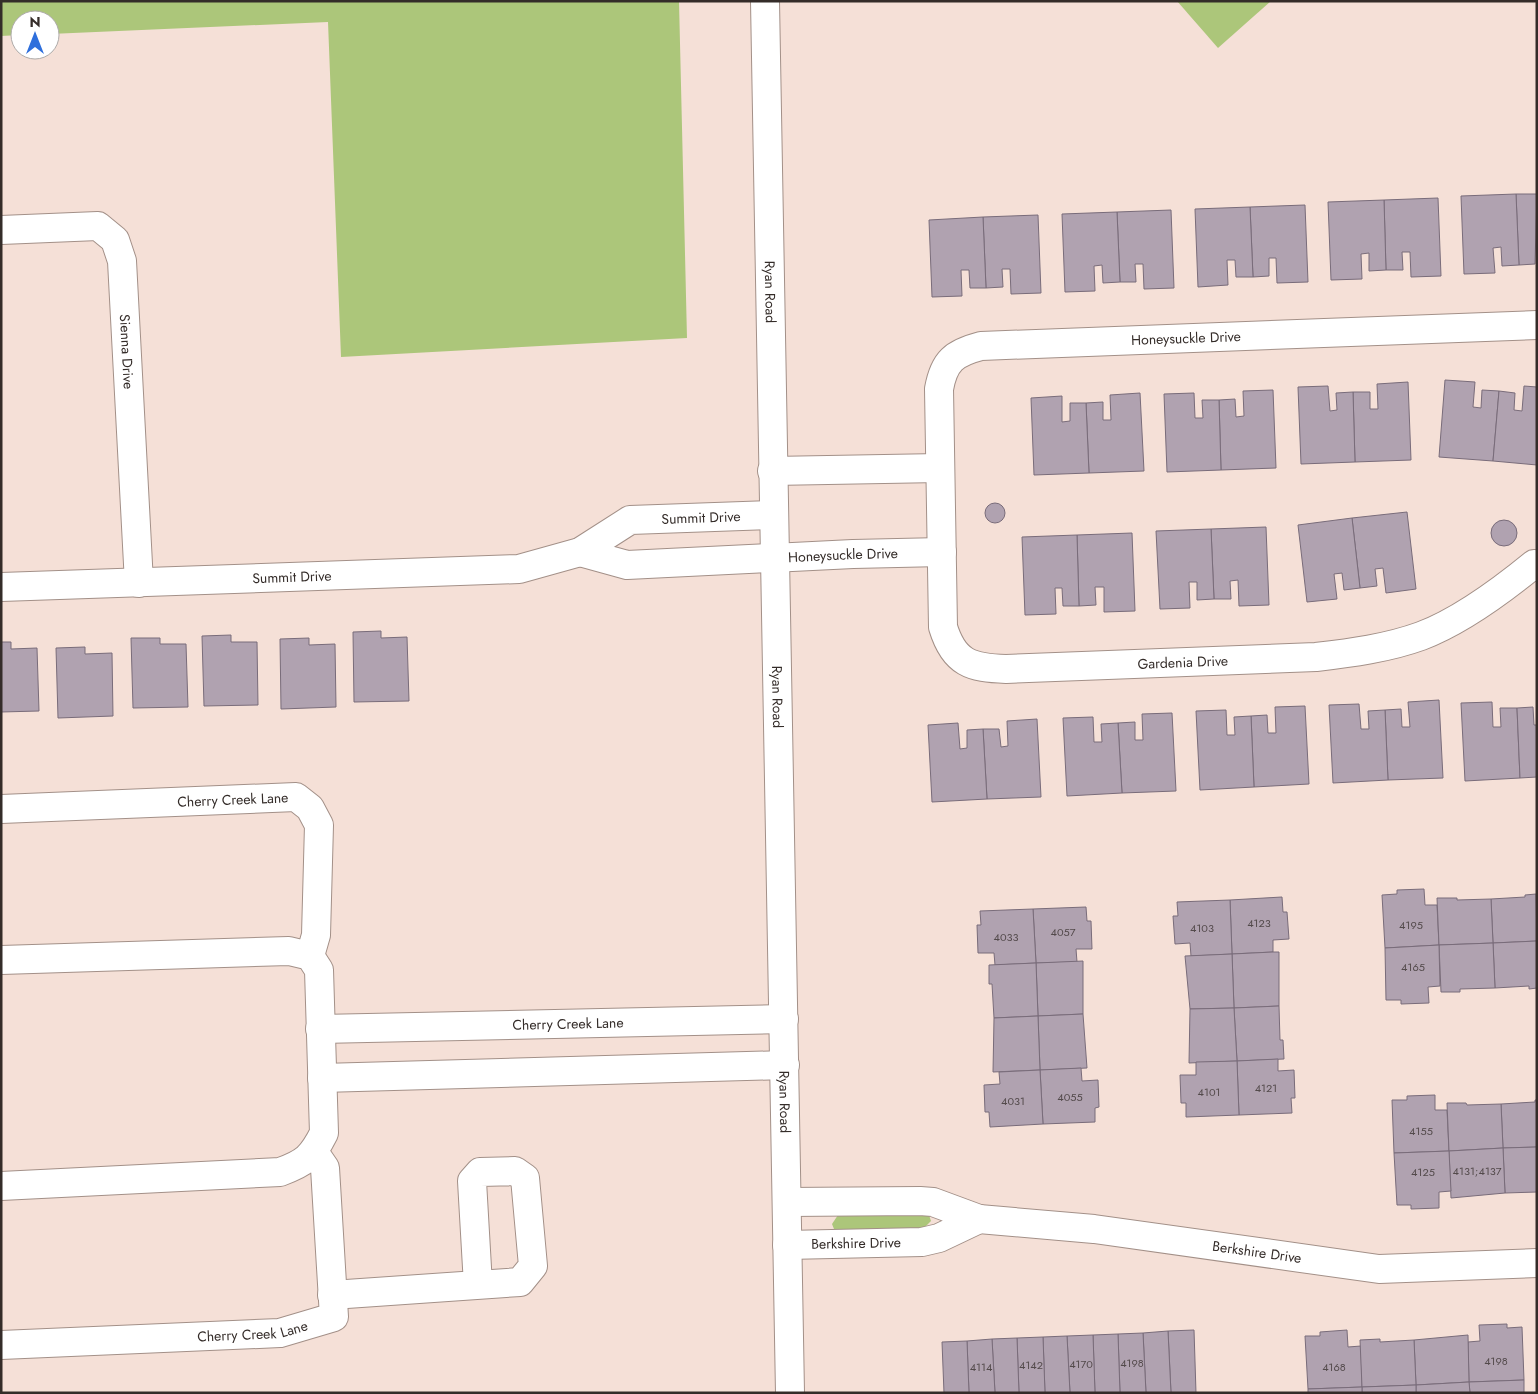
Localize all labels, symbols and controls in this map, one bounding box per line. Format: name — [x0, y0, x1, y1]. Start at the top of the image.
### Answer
north arrow — [10, 10, 60, 60]
text: N — [29, 12, 41, 32]
street label: Ryan Road — [760, 261, 781, 323]
street label: Sienna Drive — [115, 313, 139, 390]
street label: Honeysuckle Drive — [1131, 326, 1241, 350]
street label: Summit Drive — [661, 506, 741, 529]
street label: Honeysuckle Drive — [788, 543, 898, 567]
street label: Summit Drive — [252, 566, 332, 588]
street label: Gardenia Drive — [1137, 650, 1229, 674]
street label: Ryan Road — [767, 665, 788, 728]
street label: Cherry Creek Lane — [177, 787, 289, 812]
house number: 4123 — [1247, 915, 1271, 931]
house number: 4195 — [1399, 917, 1423, 933]
house number: 4103 — [1190, 920, 1214, 936]
house number: 4057 — [1051, 924, 1076, 940]
house number: 4033 — [993, 929, 1019, 945]
house number: 4165 — [1401, 959, 1425, 975]
street label: Cherry Creek Lane — [512, 1012, 624, 1035]
street label: Ryan Road — [774, 1070, 795, 1133]
house number: 4121 — [1255, 1080, 1277, 1096]
house number: 4101 — [1198, 1084, 1220, 1100]
house number: 4055 — [1057, 1089, 1083, 1105]
house number: 4031 — [1001, 1093, 1025, 1109]
house number: 4155 — [1409, 1123, 1433, 1139]
house number: 4131;4137 — [1453, 1163, 1502, 1179]
house number: 4125 — [1411, 1164, 1435, 1180]
street label: Berkshire Drive — [811, 1232, 901, 1254]
street label: Berkshire Drive — [1211, 1236, 1303, 1268]
street label: Cherry Creek Lane — [197, 1315, 310, 1347]
house number: 4198 — [1484, 1353, 1508, 1369]
house number: 4198 — [1120, 1355, 1144, 1371]
house number: 4170 — [1069, 1356, 1093, 1372]
house number: 4142 — [1019, 1357, 1043, 1373]
house number: 4114 — [970, 1359, 993, 1375]
house number: 4168 — [1322, 1359, 1346, 1375]

